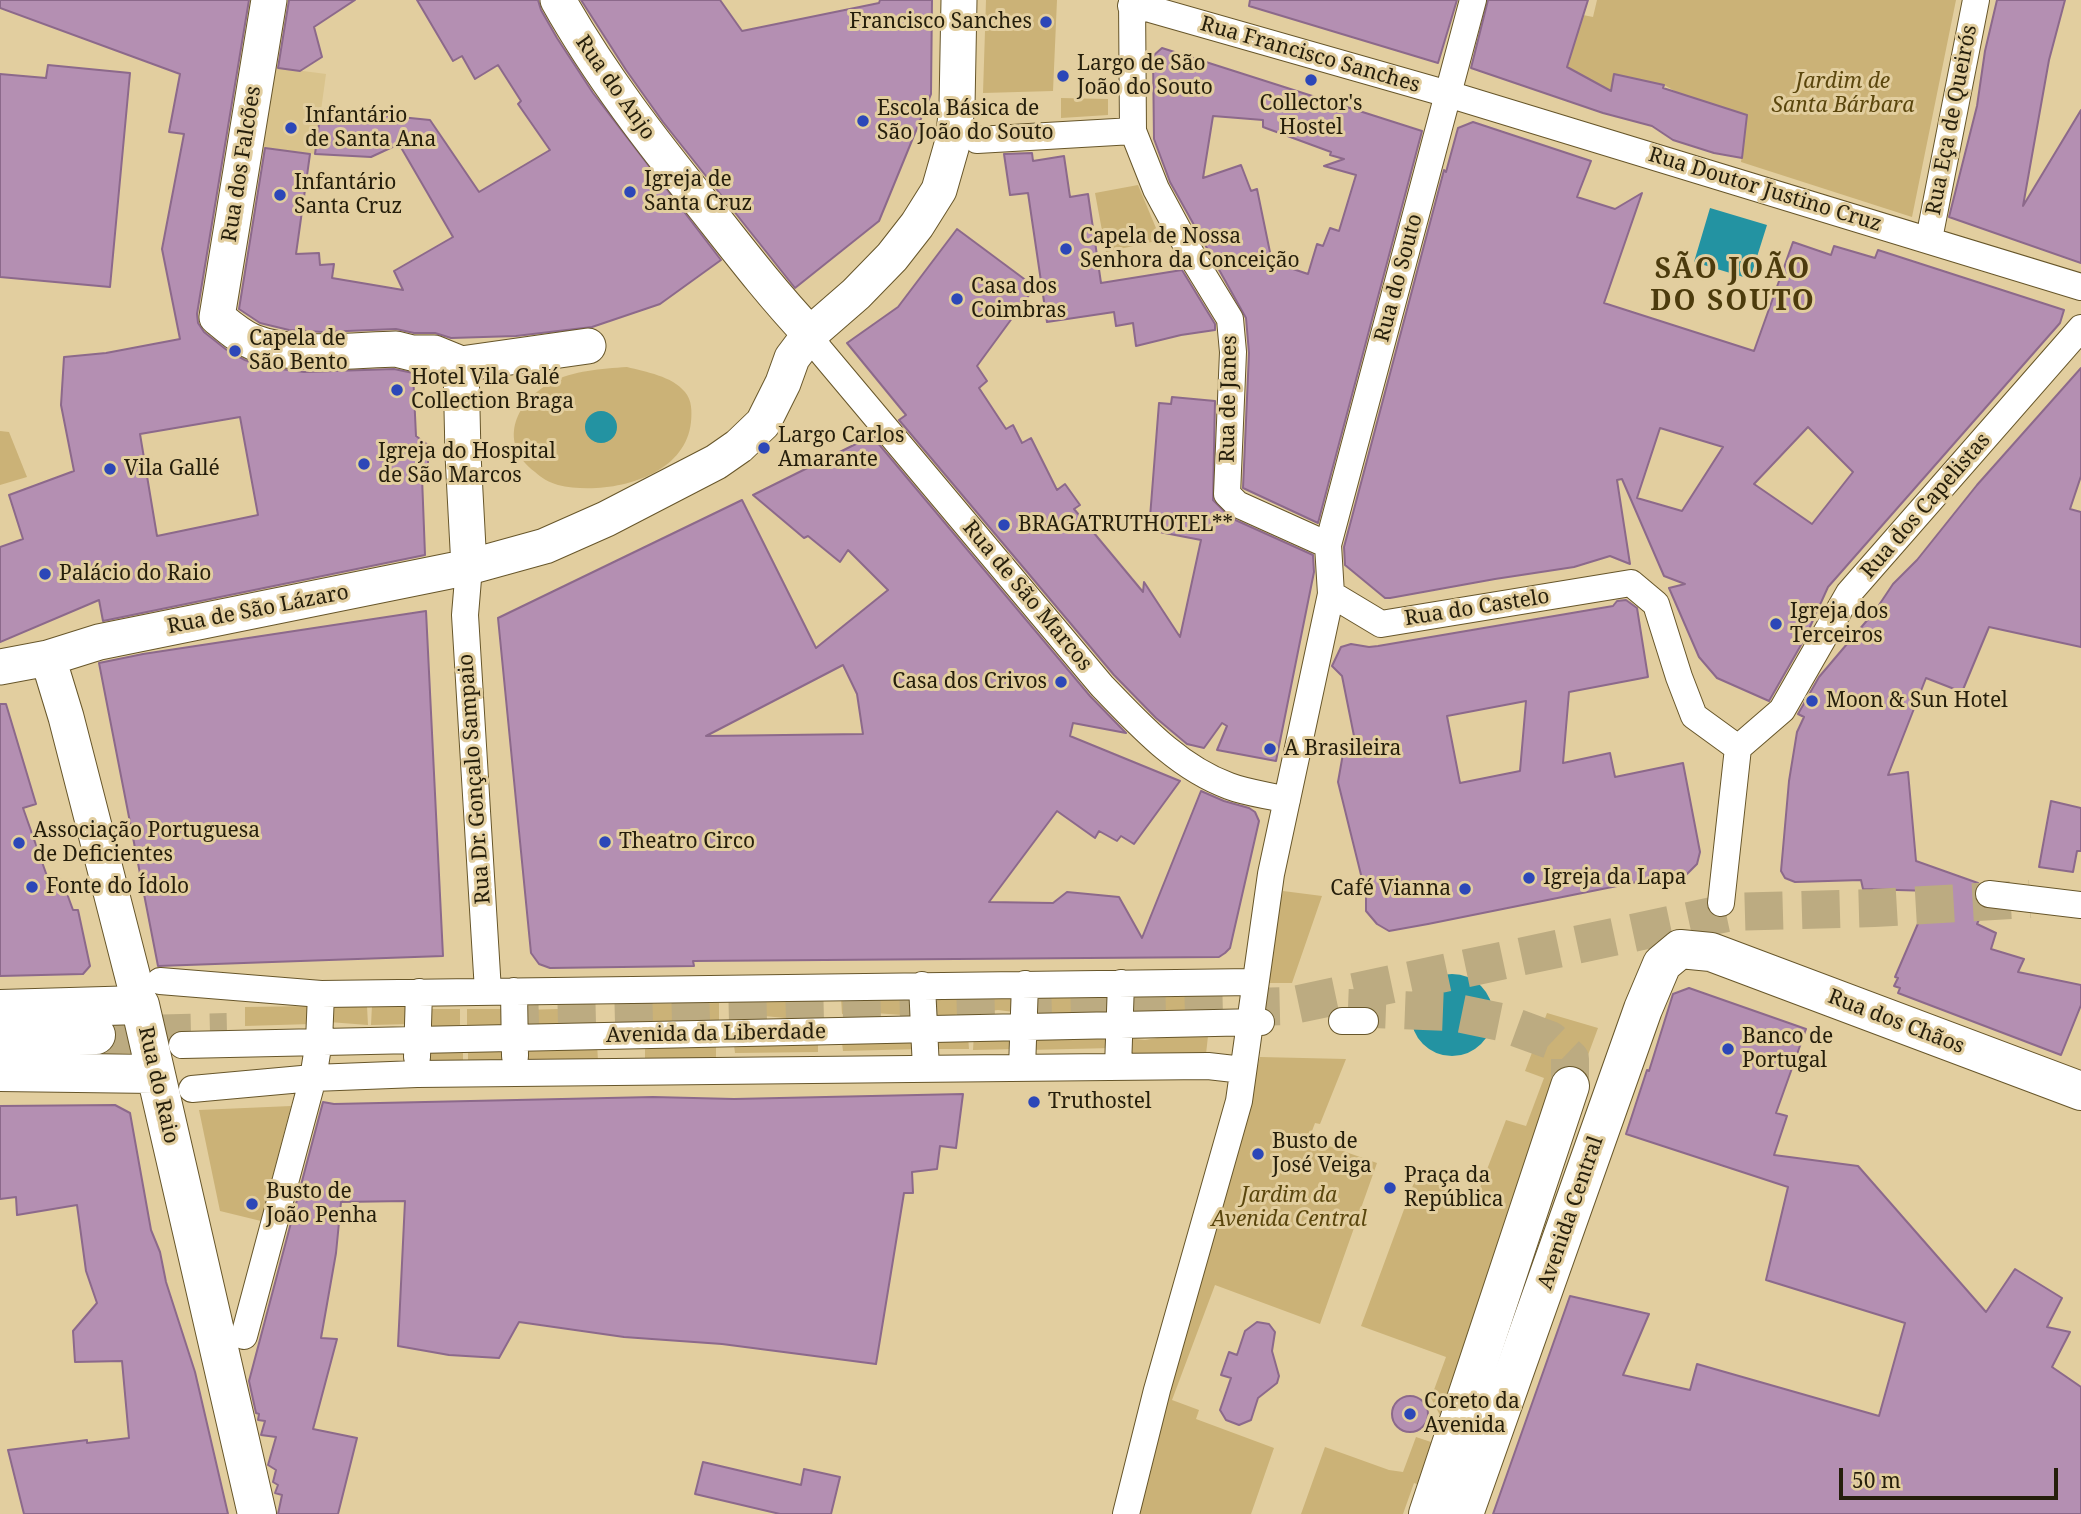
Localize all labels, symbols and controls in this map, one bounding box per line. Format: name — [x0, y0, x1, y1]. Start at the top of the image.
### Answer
place label: Francisco Sanches — [849, 9, 1032, 35]
street label: Rua Francisco Sanches — [1197, 12, 1423, 98]
marker: Francisco Sanches — [1038, 14, 1054, 30]
street label: Rua Eça de Queirós — [1921, 23, 1983, 217]
street label: Rua do Anjo — [570, 31, 660, 145]
place label: Largo de São João do Souto — [1077, 51, 1213, 101]
marker: Largo de São João do Souto — [1055, 68, 1071, 84]
park label: Jardim de Santa Bárbara — [1772, 69, 1914, 119]
marker: Collector's Hostel — [1303, 72, 1319, 88]
street label: Rua dos Falcões — [217, 84, 267, 244]
place label: Collector's Hostel — [1259, 91, 1363, 141]
place label: Escola Básica de São João do Souto — [877, 96, 1054, 146]
place label: Infantário de Santa Ana — [305, 103, 436, 153]
marker: Escola Básica de São João do Souto — [855, 113, 871, 129]
marker: Infantário de Santa Ana — [283, 120, 299, 136]
street label: Rua Doutor Justino Cruz — [1645, 143, 1885, 237]
place label: Igreja de Santa Cruz — [644, 167, 752, 217]
place label: Infantário Santa Cruz — [294, 170, 402, 220]
marker: Igreja de Santa Cruz — [622, 184, 638, 200]
marker: Infantário Santa Cruz — [272, 187, 288, 203]
street label: Rua do Souto — [1370, 211, 1428, 345]
place label: Capela de Nossa Senhora da Conceição — [1080, 224, 1300, 274]
marker: Capela de Nossa Senhora da Conceição — [1058, 241, 1074, 257]
district label: SÃO JOÃO DO SOUTO — [1651, 253, 1815, 319]
place label: Casa dos Coimbras — [971, 274, 1066, 324]
marker: Casa dos Coimbras — [949, 291, 965, 307]
place label: Capela de São Bento — [249, 326, 348, 376]
street label: Rua de Janes — [1215, 335, 1243, 463]
marker: Capela de São Bento — [227, 343, 243, 359]
place label: Hotel Vila Galé Collection Braga — [411, 365, 574, 415]
marker: Hotel Vila Galé Collection Braga — [389, 382, 405, 398]
place label: Largo Carlos Amarante — [778, 423, 904, 473]
street label: Rua dos Capelistas — [1856, 428, 1996, 584]
place label: Igreja do Hospital de São Marcos — [378, 439, 556, 489]
marker: Largo Carlos Amarante — [756, 440, 772, 456]
place label: Vila Gallé — [124, 456, 220, 482]
marker: Igreja do Hospital de São Marcos — [356, 456, 372, 472]
marker: Vila Gallé — [102, 461, 118, 477]
place label: BRAGATRUTHOTEL** — [1018, 512, 1233, 538]
street label: Rua de São Marcos — [957, 516, 1097, 676]
marker: BRAGATRUTHOTEL** — [996, 517, 1012, 533]
place label: Palácio do Raio — [59, 561, 211, 587]
marker: Palácio do Raio — [37, 566, 53, 582]
street label: Rua de São Lázaro — [165, 580, 351, 640]
street label: Rua do Castelo — [1403, 584, 1551, 632]
place label: Igreja dos Terceiros — [1790, 599, 1888, 649]
marker: Igreja dos Terceiros — [1768, 616, 1784, 632]
street label: Rua Dr. Gonçalo Sampaio — [454, 653, 496, 905]
place label: Casa dos Crivos — [892, 669, 1047, 695]
marker: Casa dos Crivos — [1053, 674, 1069, 690]
place label: Moon & Sun Hotel — [1826, 688, 2008, 714]
marker: Moon & Sun Hotel — [1804, 693, 1820, 709]
place label: A Brasileira — [1284, 736, 1401, 762]
marker: A Brasileira — [1262, 741, 1278, 757]
place label: Associação Portuguesa de Deficientes — [33, 818, 260, 868]
place label: Theatro Circo — [619, 829, 755, 855]
marker: Theatro Circo — [597, 834, 613, 850]
marker: Associação Portuguesa de Deficientes — [11, 835, 27, 851]
place label: Igreja da Lapa — [1543, 865, 1687, 891]
marker: Igreja da Lapa — [1521, 870, 1537, 886]
place label: Fonte do Ídolo — [46, 874, 189, 900]
place label: Café Vianna — [1330, 876, 1451, 902]
marker: Fonte do Ídolo — [24, 879, 40, 895]
marker: Café Vianna — [1457, 881, 1473, 897]
street label: Rua dos Chãos — [1824, 984, 1968, 1060]
street label: Avenida da Liberdade — [606, 1019, 826, 1049]
street label: Rua do Raio — [132, 1024, 184, 1146]
place label: Banco de Portugal — [1742, 1024, 1833, 1074]
marker: Banco de Portugal — [1720, 1041, 1736, 1057]
place label: Truthostel — [1048, 1089, 1152, 1115]
marker: Truthostel — [1026, 1094, 1042, 1110]
place label: Busto de José Veiga — [1272, 1129, 1372, 1179]
street label: Avenida Central — [1533, 1133, 1609, 1293]
marker: Busto de José Veiga — [1250, 1146, 1266, 1162]
place label: Praça da República — [1404, 1163, 1504, 1213]
place label: Busto de João Penha — [266, 1179, 378, 1229]
marker: Praça da República — [1382, 1180, 1398, 1196]
park label: Jardim da Avenida Central — [1211, 1183, 1367, 1233]
marker: Busto de João Penha — [244, 1196, 260, 1212]
place label: Coreto da Avenida — [1424, 1389, 1520, 1439]
marker: Coreto da Avenida — [1402, 1406, 1418, 1422]
scale bar — [1843, 1454, 2062, 1498]
text: 50 m — [1852, 1466, 1901, 1494]

